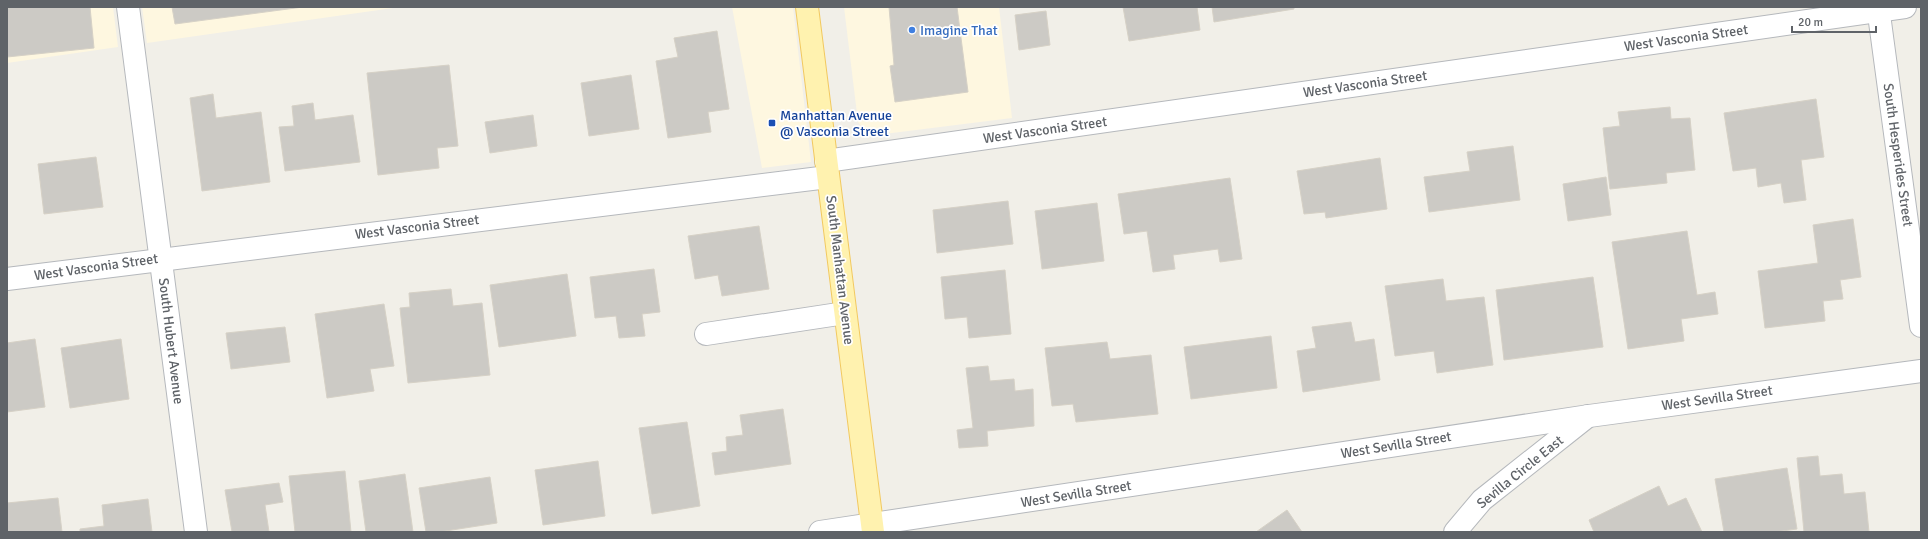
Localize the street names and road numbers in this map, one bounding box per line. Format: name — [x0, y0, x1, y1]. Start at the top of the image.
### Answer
street label: West Vasconia Street — [1623, 21, 1749, 55]
street label: West Vasconia Street — [1302, 67, 1428, 101]
street label: South Hesperides Street — [1880, 82, 1916, 228]
street label: West Vasconia Street — [982, 113, 1108, 147]
street label: South Manhattan Avenue — [822, 194, 858, 346]
street label: West Vasconia Street — [354, 211, 480, 243]
street label: West Vasconia Street — [33, 250, 159, 284]
street label: South Hubert Avenue — [155, 277, 187, 405]
street label: West Sevilla Street — [1660, 382, 1774, 414]
street label: West Sevilla Street — [1339, 428, 1453, 462]
street label: Sevilla Circle East — [1473, 432, 1567, 512]
street label: West Sevilla Street — [1019, 477, 1133, 511]

